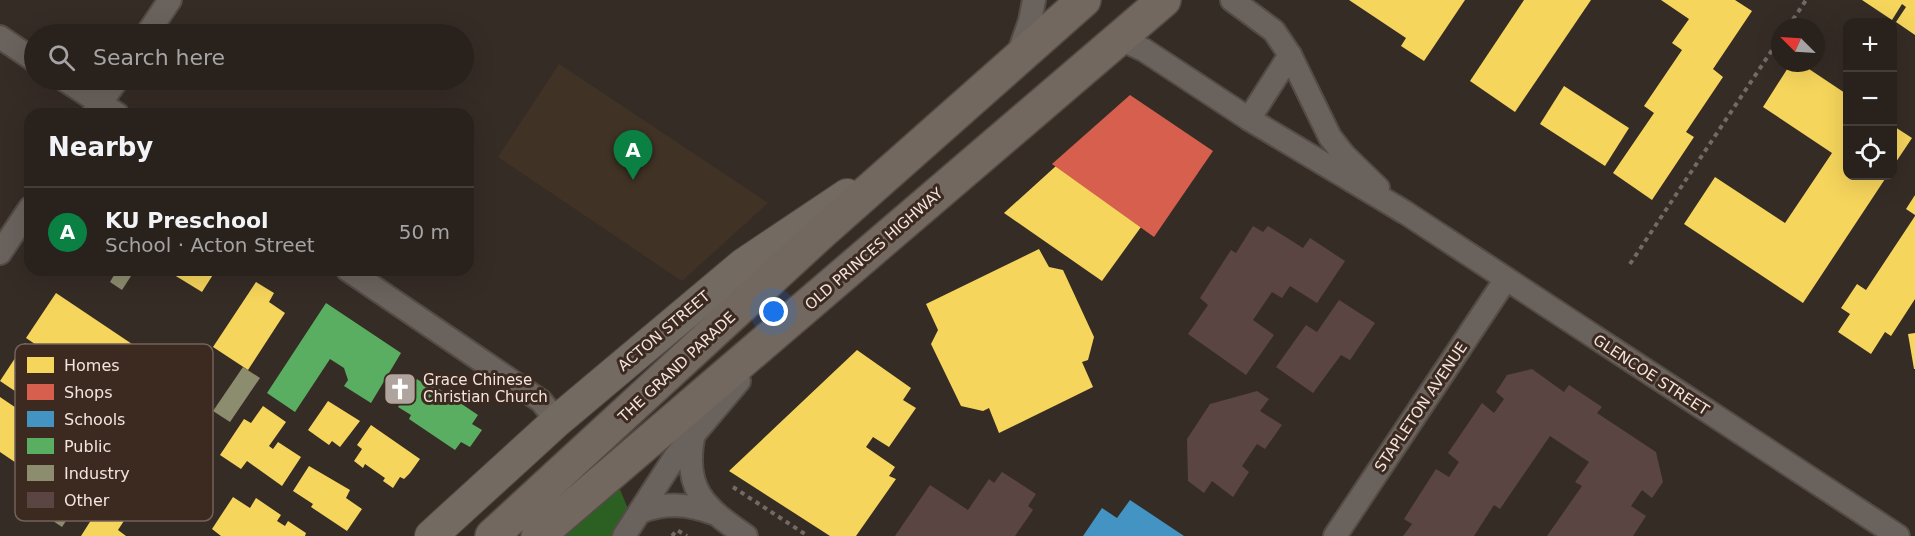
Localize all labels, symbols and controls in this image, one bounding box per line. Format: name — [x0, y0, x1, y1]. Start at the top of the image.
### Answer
north arrow — [1771, 18, 1825, 72]
map controls — [1843, 18, 1897, 180]
button: + — [1843, 18, 1897, 72]
search box — [24, 24, 474, 90]
icon: search — [45, 41, 78, 74]
text: Search here — [93, 45, 225, 70]
button: − — [1843, 72, 1897, 126]
button: locate — [1843, 126, 1897, 180]
pin: A — [614, 130, 652, 180]
text: Nearby — [48, 132, 153, 162]
street label: OLD PRINCES HIGHWAY — [801, 184, 947, 314]
text: KU Preschool — [105, 208, 269, 233]
text: A — [60, 220, 75, 244]
text: 50 m — [399, 220, 450, 244]
text: School · Acton Street — [105, 233, 315, 257]
street label: ACTON STREET — [614, 287, 714, 375]
your location — [759, 297, 788, 326]
street label: THE GRAND PARADE — [614, 308, 739, 427]
street label: GLENCOE STREET — [1590, 331, 1713, 420]
street label: STAPLETON AVENUE — [1371, 339, 1471, 475]
legend — [15, 344, 213, 521]
text: Homes — [64, 356, 120, 375]
church icon: Grace Chinese Christian Church — [382, 371, 418, 407]
place label: Grace Chinese Christian Church — [423, 371, 548, 406]
text: Shops — [64, 383, 113, 402]
text: Schools — [64, 410, 125, 429]
text: Public — [64, 437, 111, 456]
text: Industry — [64, 464, 130, 483]
text: Other — [64, 491, 110, 510]

